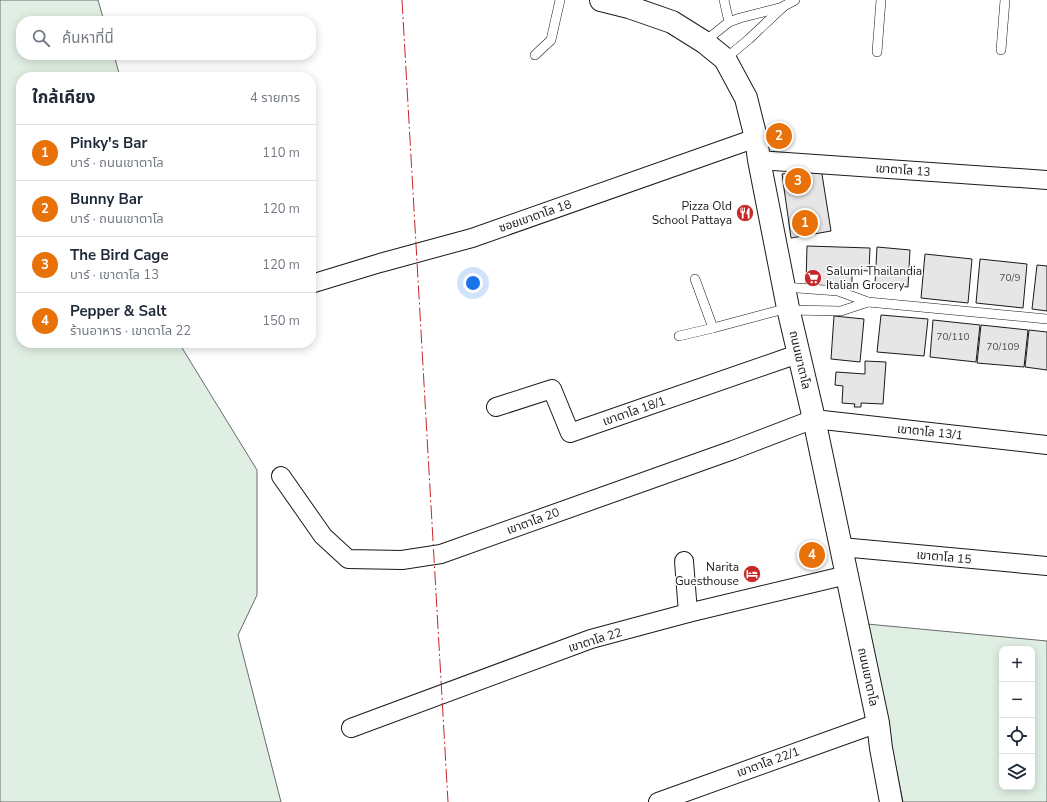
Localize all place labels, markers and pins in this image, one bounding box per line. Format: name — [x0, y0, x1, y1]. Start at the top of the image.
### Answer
pin: 2 — [766, 121, 792, 151]
pin: 3 — [785, 166, 811, 196]
place label: Pizza Old School Pattaya — [652, 198, 732, 228]
restaurant icon: Pizza Old School Pattaya — [735, 203, 755, 223]
pin: 1 — [792, 208, 818, 238]
place label: Salumi Thailandia Italian Grocery — [826, 263, 922, 293]
supermarket icon: Salumi Thailandia Italian Grocery — [803, 268, 823, 288]
pin: 4 — [799, 540, 825, 570]
place label: Narita Guesthouse — [675, 559, 739, 589]
hotel icon: Narita Guesthouse — [742, 564, 762, 584]

